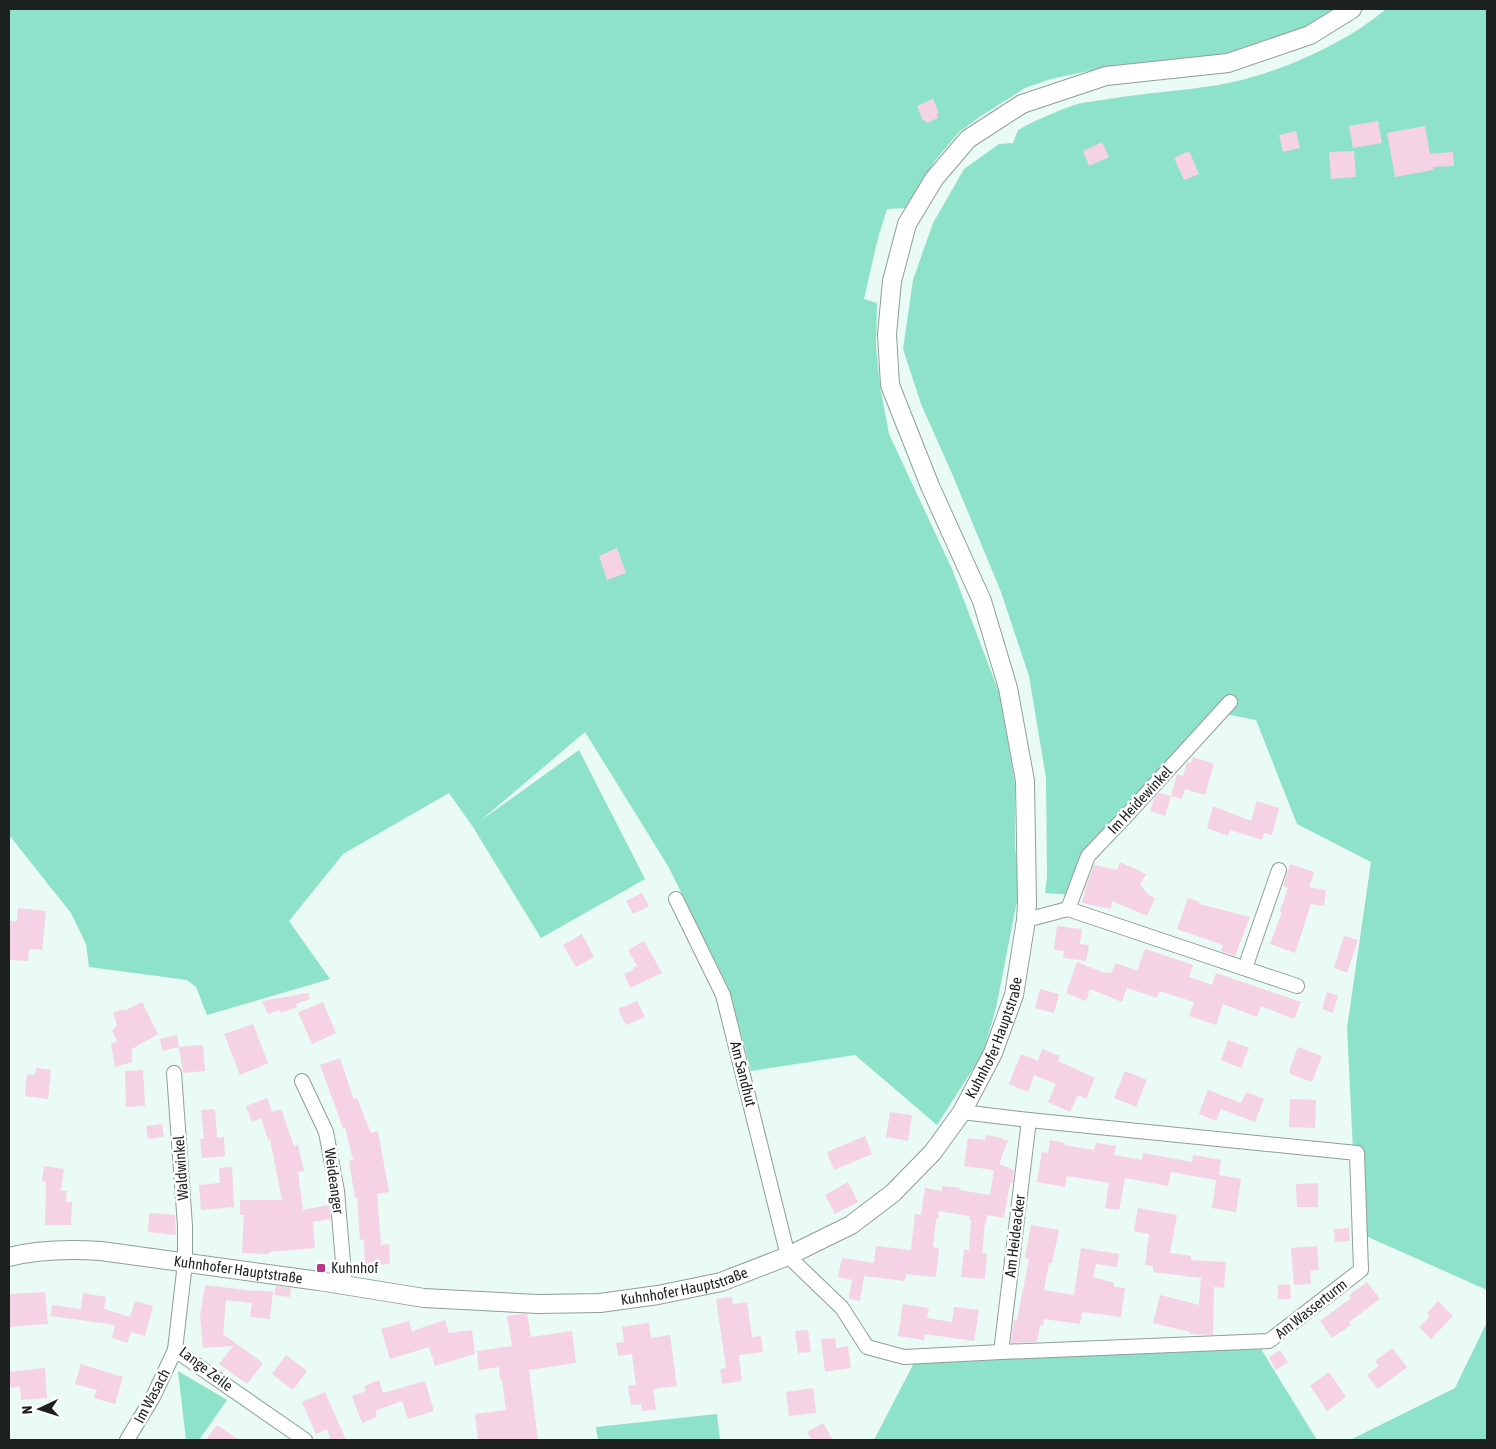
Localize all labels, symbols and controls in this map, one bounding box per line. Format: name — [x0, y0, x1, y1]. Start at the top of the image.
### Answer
street label: Im Heidewinkel — [1104, 762, 1175, 837]
street label: Kuhnhofer Hauptstraße — [962, 976, 1025, 1101]
street label: Am Sandhut — [727, 1039, 760, 1108]
street label: Waldwinkel — [170, 1135, 191, 1201]
street label: Weideanger — [321, 1147, 348, 1215]
street label: Am Heideacker — [1001, 1193, 1028, 1278]
street label: Kuhnhofer Hauptstraße — [173, 1252, 304, 1287]
place label: Kuhnhof — [331, 1259, 378, 1276]
marker: Kuhnhof — [315, 1262, 327, 1274]
street label: Kuhnhofer Hauptstraße — [619, 1263, 750, 1308]
street label: Am Wasserturm — [1272, 1275, 1350, 1342]
street label: Lange Zeile — [176, 1343, 237, 1394]
street label: Im Wasach — [130, 1366, 173, 1426]
north arrow — [15, 1384, 65, 1434]
text: N — [19, 1405, 35, 1415]

